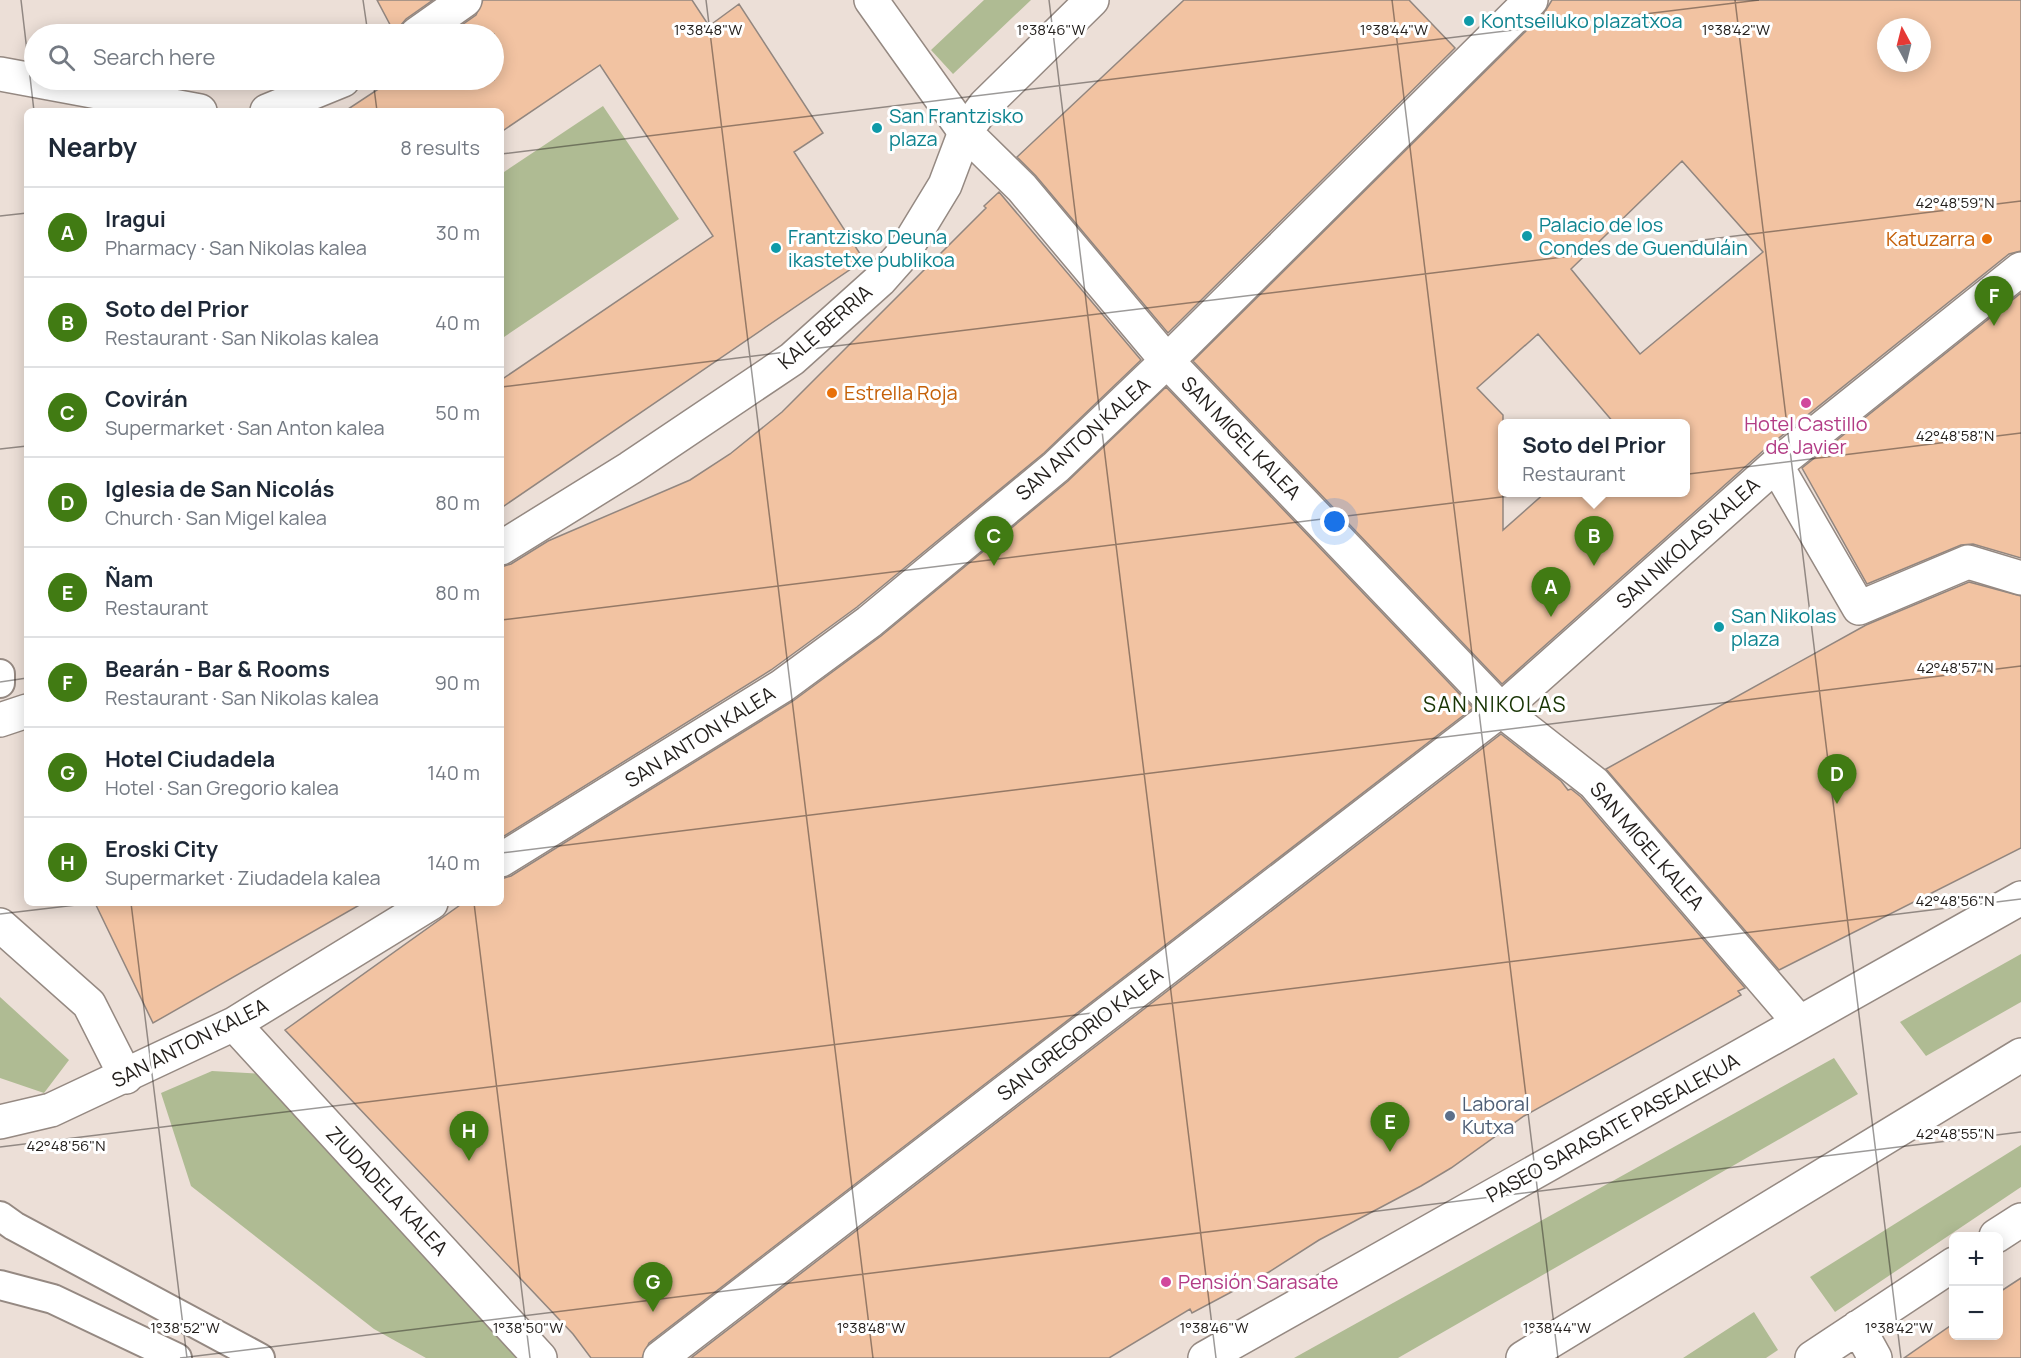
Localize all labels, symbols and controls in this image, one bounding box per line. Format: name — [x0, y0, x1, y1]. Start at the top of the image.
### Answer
place label: Kontseiluko plazatxoa — [1481, 7, 1683, 34]
marker: Kontseiluko plazatxoa — [1462, 14, 1476, 28]
north arrow — [1877, 18, 1931, 72]
text: 1°38'48"W — [674, 19, 742, 40]
text: 1°38'46"W — [1016, 19, 1086, 40]
text: 1°38'44"W — [1360, 19, 1428, 40]
text: 1°38'42"W — [1702, 19, 1770, 40]
search box — [24, 24, 504, 90]
icon: search — [45, 41, 78, 74]
text: Search here — [93, 42, 215, 72]
place label: San Frantzisko plaza — [889, 102, 1024, 152]
marker: San Frantzisko plaza — [870, 121, 884, 135]
text: Nearby — [48, 129, 137, 165]
text: 8 results — [400, 134, 480, 161]
text: 42°48'59"N — [1915, 192, 1995, 213]
text: Iragui — [105, 204, 166, 234]
place label: Palacio de los Condes de Guenduláin — [1539, 211, 1748, 261]
text: A — [61, 219, 74, 246]
text: 30 m — [436, 219, 480, 246]
place label: Frantzisko Deuna ikastetxe publikoa — [788, 223, 955, 273]
place label: Katuzarra — [1886, 225, 1975, 252]
marker: Palacio de los Condes de Guenduláin — [1520, 229, 1534, 243]
marker: Katuzarra — [1980, 232, 1994, 246]
text: Pharmacy · San Nikolas kalea — [105, 234, 367, 261]
marker: Frantzisko Deuna ikastetxe publikoa — [769, 241, 783, 255]
pin: F — [1974, 276, 2014, 326]
street label: KALE BERRIA — [772, 278, 878, 375]
text: Soto del Prior — [105, 294, 249, 324]
text: B — [61, 309, 74, 336]
text: 40 m — [435, 309, 480, 336]
text: Restaurant · San Nikolas kalea — [105, 324, 379, 351]
street label: SAN MIGEL KALEA — [1175, 370, 1307, 505]
street label: SAN ANTON KALEA — [1010, 371, 1156, 506]
place label: Estrella Roja — [844, 379, 958, 406]
text: Covirán — [105, 384, 188, 414]
marker: Estrella Roja — [825, 386, 839, 400]
marker: Hotel Castillo de Javier — [1799, 396, 1813, 410]
text: C — [60, 399, 75, 426]
text: 50 m — [435, 399, 480, 426]
place label: Hotel Castillo de Javier — [1744, 410, 1868, 460]
text: Supermarket · San Anton kalea — [105, 414, 385, 441]
popup — [1498, 419, 1690, 497]
text: 42°48'58"N — [1916, 425, 1994, 446]
text: Soto del Prior — [1522, 430, 1666, 460]
text: Restaurant — [1522, 460, 1626, 487]
street label: SAN NIKOLAS KALEA — [1610, 471, 1765, 614]
text: Iglesia de San Nicolás — [105, 474, 334, 504]
text: D — [60, 489, 75, 516]
text: 80 m — [435, 489, 480, 516]
text: Church · San Migel kalea — [105, 504, 327, 531]
your location — [1320, 507, 1349, 536]
pin: C — [974, 516, 1014, 566]
pin: B — [1574, 516, 1614, 566]
text: Ñam — [105, 564, 153, 594]
pin: A — [1532, 568, 1570, 617]
text: E — [62, 579, 73, 606]
text: 80 m — [435, 579, 480, 606]
text: Restaurant — [105, 594, 209, 621]
place label: San Nikolas plaza — [1731, 602, 1837, 652]
marker: San Nikolas plaza — [1712, 620, 1726, 634]
text: Bearán - Bar & Rooms — [105, 654, 330, 684]
text: 42°48'57"N — [1916, 657, 1994, 678]
text: F — [62, 669, 73, 696]
text: 90 m — [434, 669, 480, 696]
street label: SAN ANTON KALEA — [620, 679, 780, 794]
text: Restaurant · San Nikolas kalea — [105, 684, 379, 711]
district label: SAN NIKOLAS — [1423, 690, 1567, 718]
text: Hotel Ciudadela — [105, 744, 275, 774]
pin: D — [1818, 754, 1856, 804]
text: G — [60, 759, 75, 786]
text: 140 m — [427, 759, 480, 786]
text: Hotel · San Gregorio kalea — [105, 774, 339, 801]
street label: SAN MIGEL KALEA — [1584, 776, 1711, 916]
text: Eroski City — [105, 834, 218, 864]
text: H — [60, 849, 75, 876]
text: 140 m — [427, 849, 480, 876]
text: Supermarket · Ziudadela kalea — [105, 864, 381, 891]
text: 42°48'56"N — [1915, 890, 1995, 911]
street label: SAN GREGORIO KALEA — [991, 960, 1168, 1107]
street label: SAN ANTON KALEA — [107, 991, 273, 1094]
street label: PASEO SARASATE PASEALEKUA — [1481, 1046, 1744, 1209]
place label: Laboral Kutxa — [1462, 1090, 1530, 1140]
pin: E — [1370, 1102, 1410, 1152]
marker: Laboral Kutxa — [1443, 1109, 1457, 1123]
pin: H — [450, 1112, 488, 1161]
street label: ZIUDADELA KALEA — [320, 1120, 454, 1261]
text: 42°48'55"N — [1916, 1123, 1994, 1144]
text: 42°48'56"N — [26, 1135, 106, 1156]
map controls — [1949, 1232, 2003, 1340]
button: + — [1949, 1232, 2003, 1286]
pin: G — [634, 1262, 672, 1312]
place label: Pensión Sarasate — [1178, 1268, 1338, 1295]
marker: Pensión Sarasate — [1159, 1275, 1173, 1289]
button: − — [1949, 1286, 2003, 1340]
text: 1°38'52"W — [150, 1317, 220, 1338]
text: 1°38'50"W — [493, 1317, 563, 1338]
text: 1°38'48"W — [837, 1317, 905, 1338]
text: 1°38'46"W — [1179, 1317, 1249, 1338]
text: 1°38'44"W — [1523, 1317, 1591, 1338]
text: 1°38'42"W — [1865, 1317, 1933, 1338]

